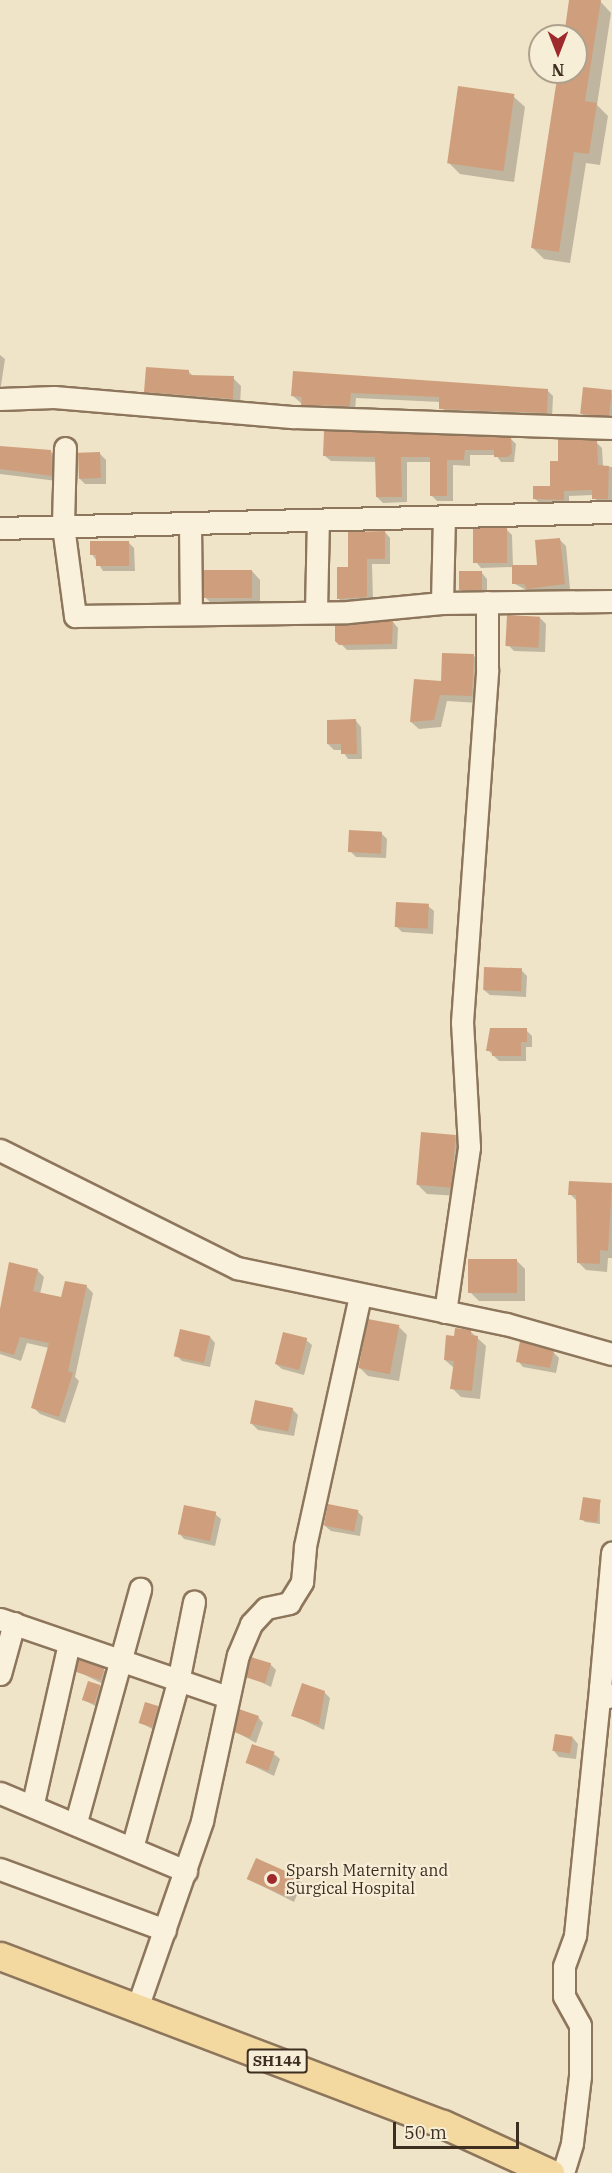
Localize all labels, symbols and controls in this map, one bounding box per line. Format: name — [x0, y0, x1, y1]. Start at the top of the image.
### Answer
north arrow — [528, 24, 588, 84]
text: N — [552, 60, 564, 80]
place label: Sparsh Maternity and Surgical Hospital — [286, 1860, 448, 1898]
marker: Sparsh Maternity and Surgical Hospital — [263, 1870, 281, 1888]
road number: SH144 — [246, 2049, 308, 2073]
scale bar — [396, 2110, 522, 2148]
text: 50 m — [404, 2121, 447, 2144]

